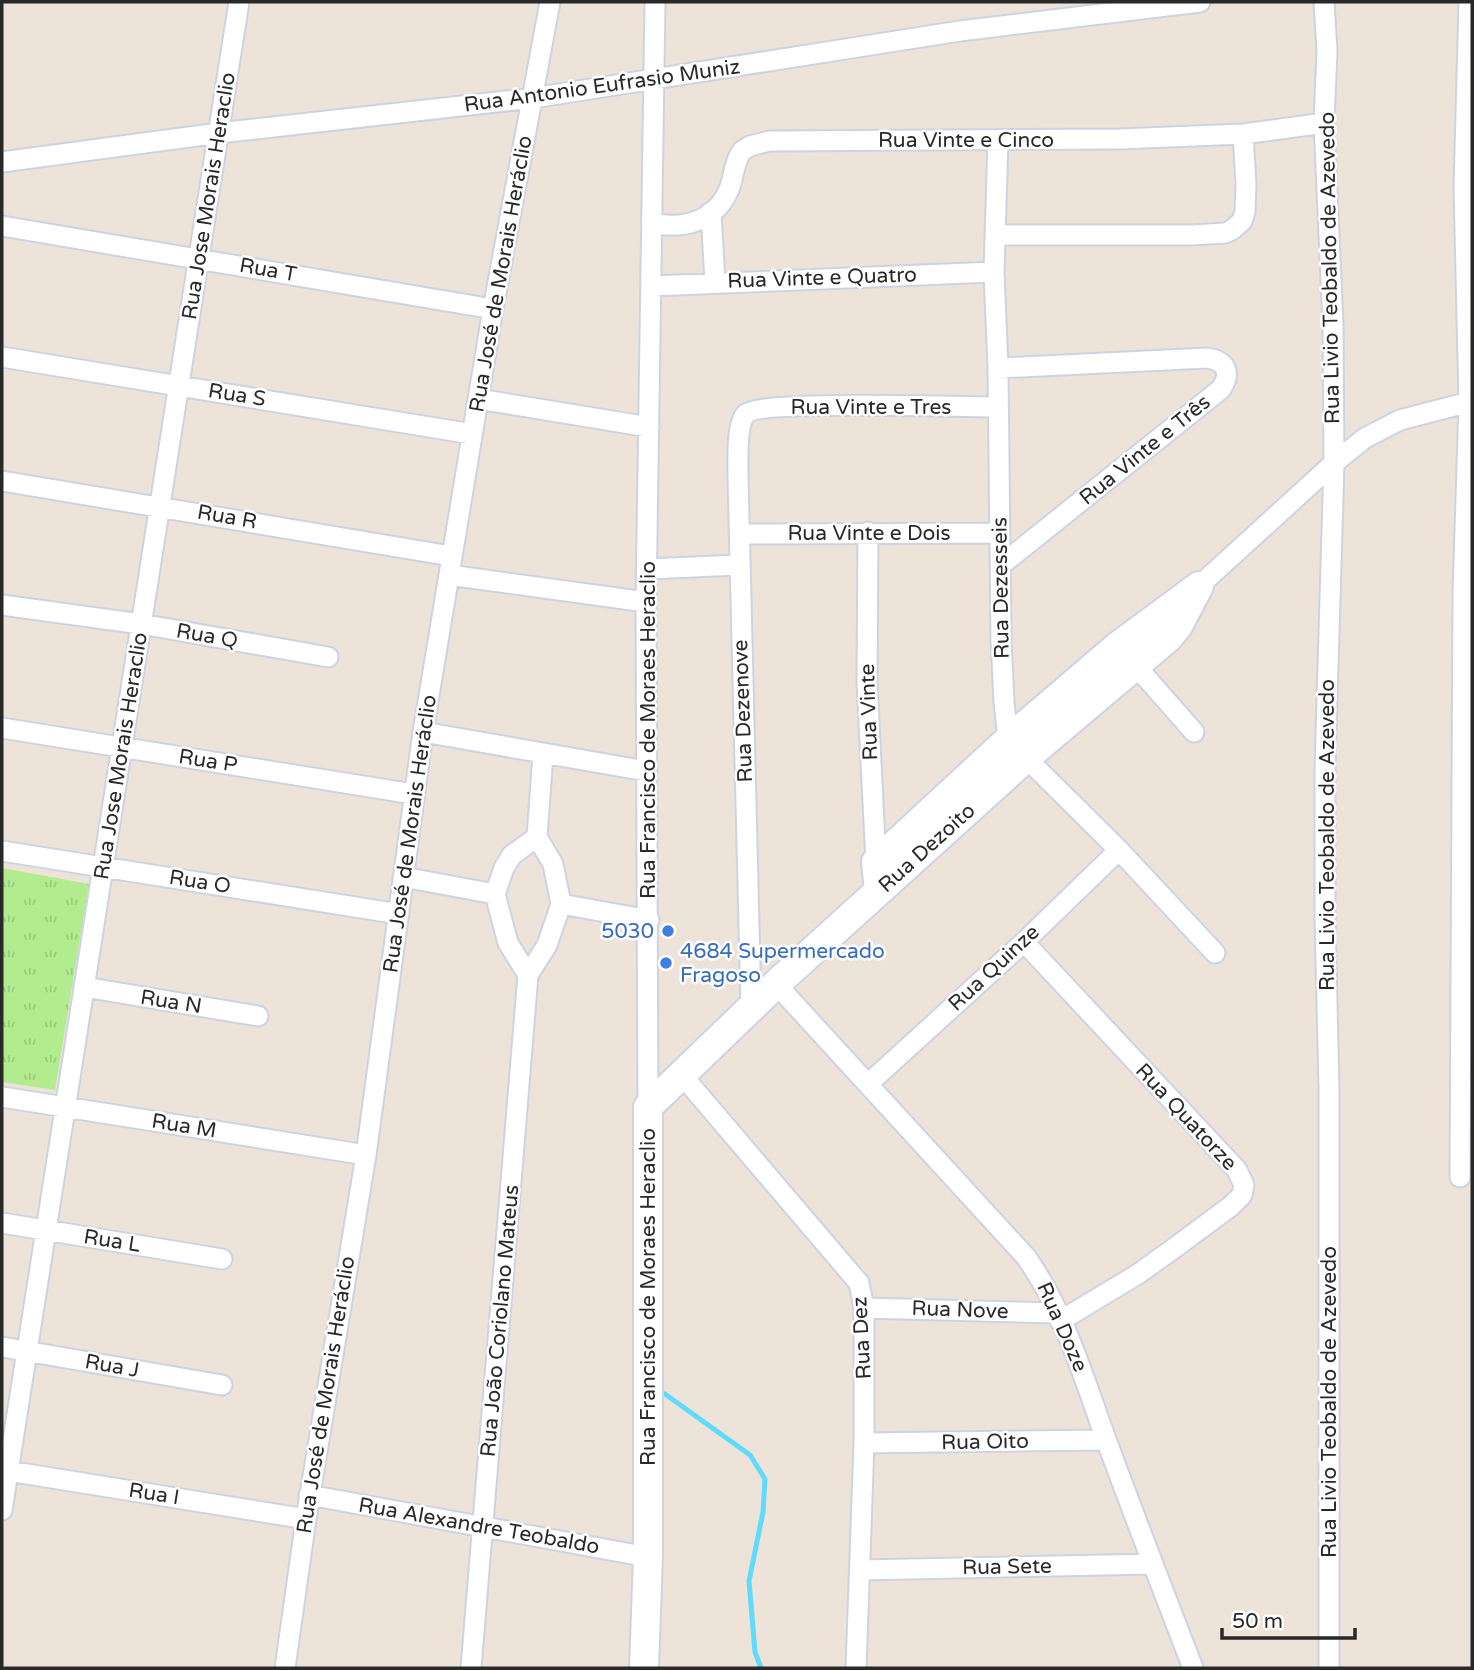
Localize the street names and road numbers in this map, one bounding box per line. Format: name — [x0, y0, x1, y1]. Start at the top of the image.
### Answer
street label: Rua Antonio Eufrasio Muniz — [462, 54, 742, 118]
street label: Rua Jose Morais Heraclio — [177, 71, 241, 321]
street label: Rua Livio Teobaldo de Azevedo — [1315, 112, 1345, 424]
street label: Rua Vinte e Cinco — [878, 128, 1054, 153]
street label: Rua José de Morais Heráclio — [464, 134, 538, 414]
street label: Rua T — [237, 253, 299, 287]
street label: Rua Vinte e Quatro — [727, 262, 917, 294]
street label: Rua S — [206, 378, 268, 412]
street label: Rua Vinte e Três — [1075, 390, 1215, 510]
street label: Rua Vinte e Tres — [791, 395, 951, 420]
street label: Rua R — [195, 499, 259, 535]
street label: Rua Dezesseis — [987, 517, 1015, 659]
street label: Rua Vinte e Dois — [787, 521, 951, 546]
street label: Rua Francisco de Moraes Heraclio — [636, 561, 661, 899]
street label: Rua Q — [174, 618, 240, 654]
street label: Rua Jose Morais Heraclio — [89, 631, 153, 881]
street label: Rua Dezenove — [728, 639, 758, 783]
street label: Rua Vinte — [855, 663, 883, 761]
street label: Rua Livio Teobaldo de Azevedo — [1315, 679, 1340, 991]
street label: Rua José de Morais Heráclio — [378, 693, 442, 975]
street label: Rua P — [177, 744, 239, 778]
street label: Rua Dezoito — [874, 798, 980, 898]
street label: Rua O — [167, 865, 233, 899]
street label: Rua Quinze — [943, 920, 1045, 1016]
street label: Rua N — [138, 985, 204, 1019]
street label: Rua Quatorze — [1130, 1058, 1242, 1176]
street label: Rua M — [150, 1109, 218, 1143]
street label: Rua Francisco de Moraes Heraclio — [636, 1128, 661, 1466]
street label: Rua João Coriolano Mateus — [476, 1184, 524, 1458]
street label: Rua L — [82, 1224, 142, 1258]
street label: Rua Livio Teobaldo de Azevedo — [1317, 1246, 1342, 1558]
street label: Rua José de Morais Heráclio — [292, 1254, 360, 1536]
street label: Rua Doze — [1031, 1278, 1093, 1376]
street label: Rua Dez — [847, 1296, 877, 1380]
street label: Rua Nove — [911, 1296, 1009, 1324]
street label: Rua J — [83, 1349, 141, 1383]
street label: Rua Oito — [941, 1429, 1029, 1455]
street label: Rua I — [127, 1478, 181, 1510]
street label: Rua Alexandre Teobaldo — [357, 1492, 601, 1560]
street label: Rua Sete — [962, 1554, 1052, 1580]

